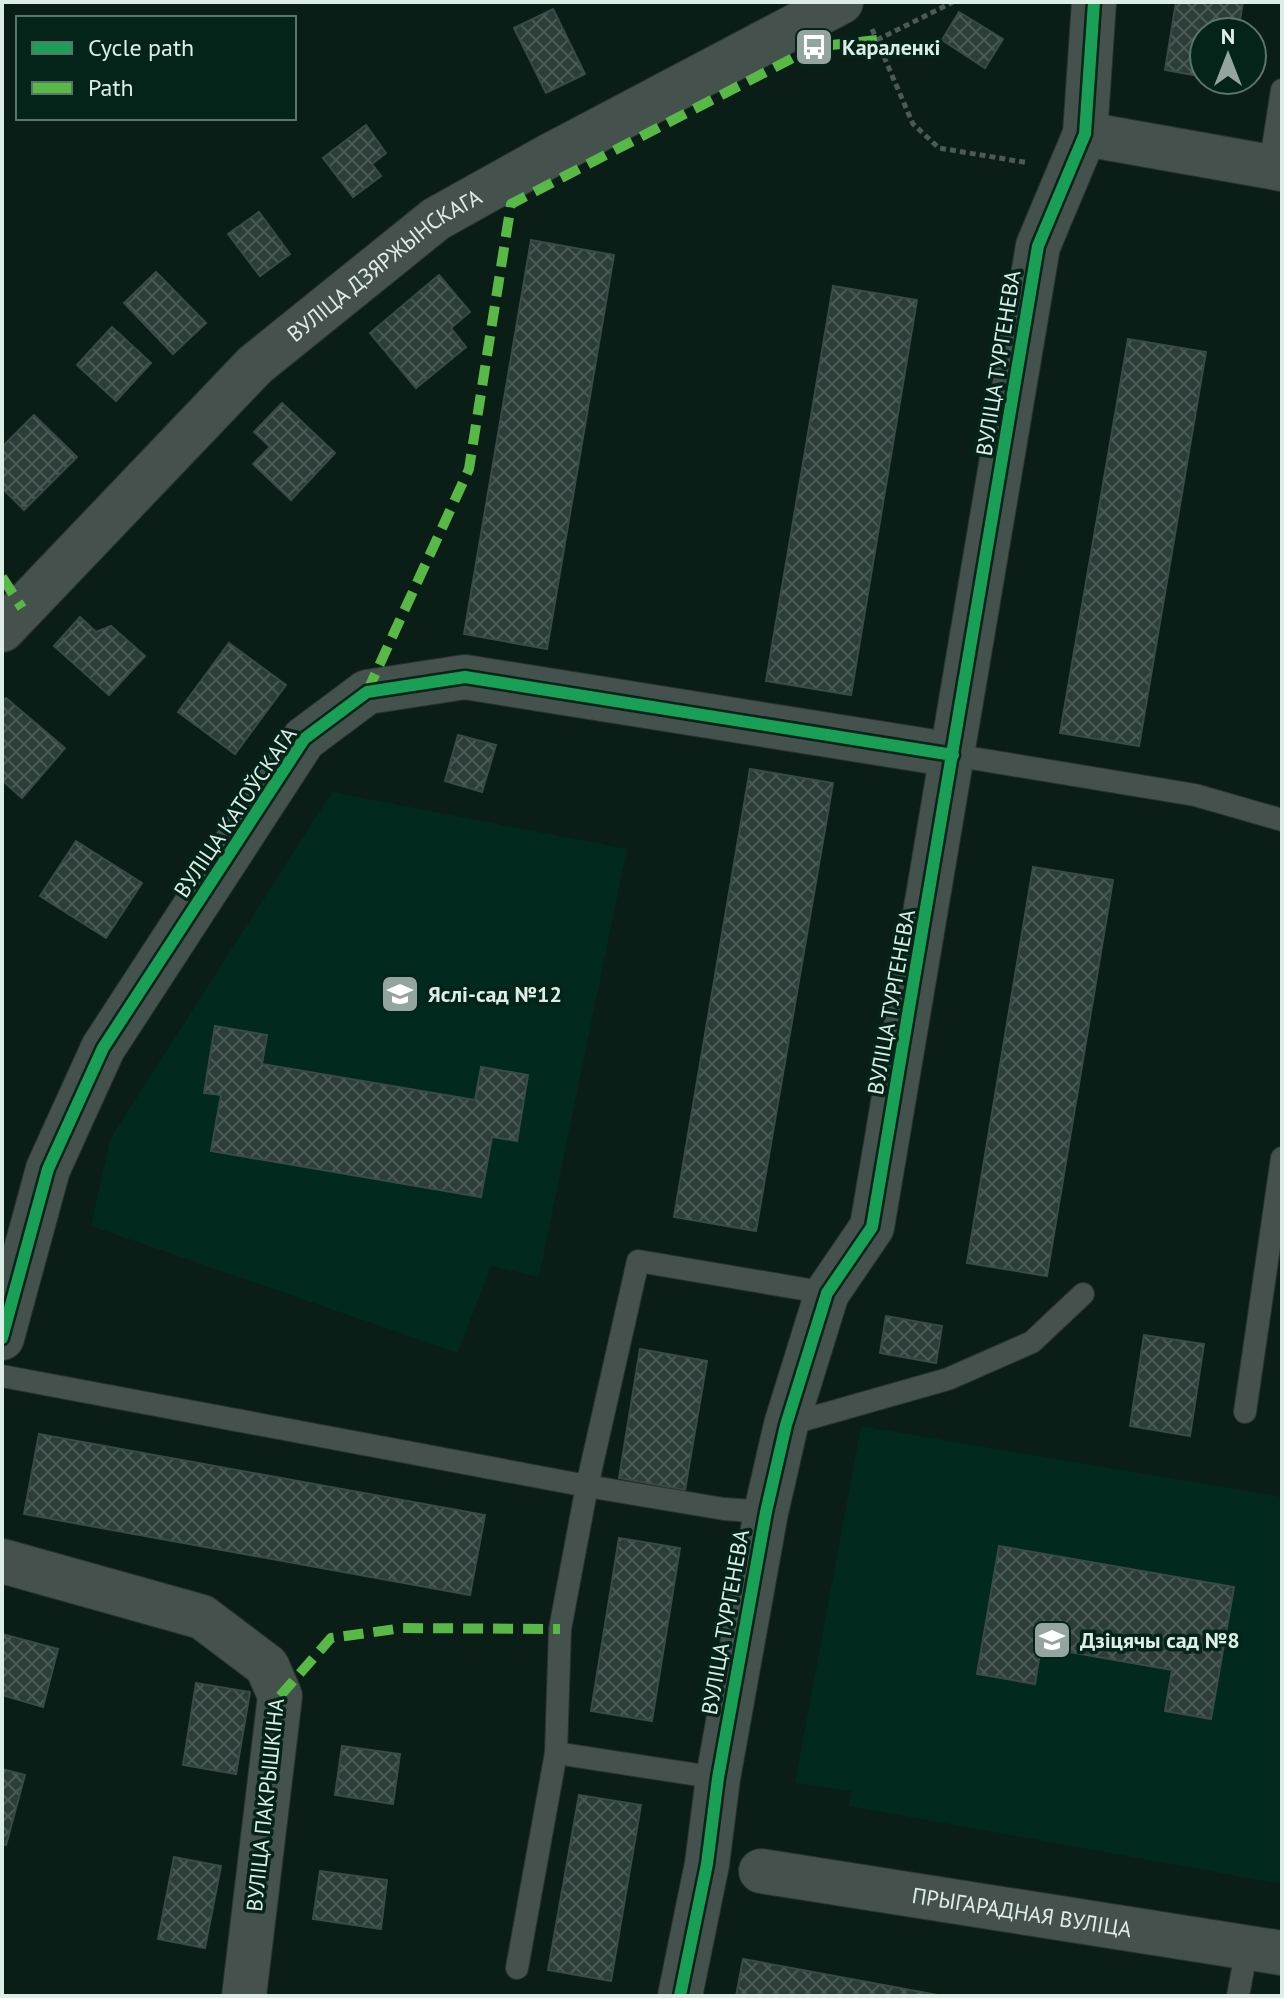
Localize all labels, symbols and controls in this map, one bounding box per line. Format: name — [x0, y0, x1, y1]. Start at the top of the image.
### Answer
legend — [16, 16, 296, 120]
north arrow — [1188, 16, 1268, 96]
text: N — [1221, 22, 1235, 50]
bus stop icon: Караленкі — [793, 26, 835, 68]
text: Cycle path — [88, 32, 194, 63]
place label: Караленкі — [842, 33, 940, 61]
text: Path — [88, 72, 134, 103]
street label: ВУЛІЦА ДЗЯРЖЫНСКАГА — [281, 182, 486, 348]
street label: ВУЛІЦА ТУРГЕНЕВА — [970, 268, 1027, 458]
street label: ВУЛІЦА КАТОЎСКАГА — [168, 721, 302, 903]
street label: ВУЛІЦА ТУРГЕНЕВА — [861, 907, 921, 1097]
school or university icon: Яслі-сад №12 — [379, 973, 421, 1015]
place label: Яслі-сад №12 — [428, 980, 562, 1008]
street label: ВУЛІЦА ТУРГЕНЕВА — [695, 1527, 755, 1717]
school or university icon: Дзіцячы сад №8 — [1031, 1619, 1073, 1661]
place label: Дзіцячы сад №8 — [1080, 1626, 1240, 1654]
street label: ВУЛІЦА ПАКРЫШКІНА — [240, 1697, 290, 1913]
street label: ПРЫГАРАДНАЯ ВУЛІЦА — [910, 1881, 1134, 1943]

